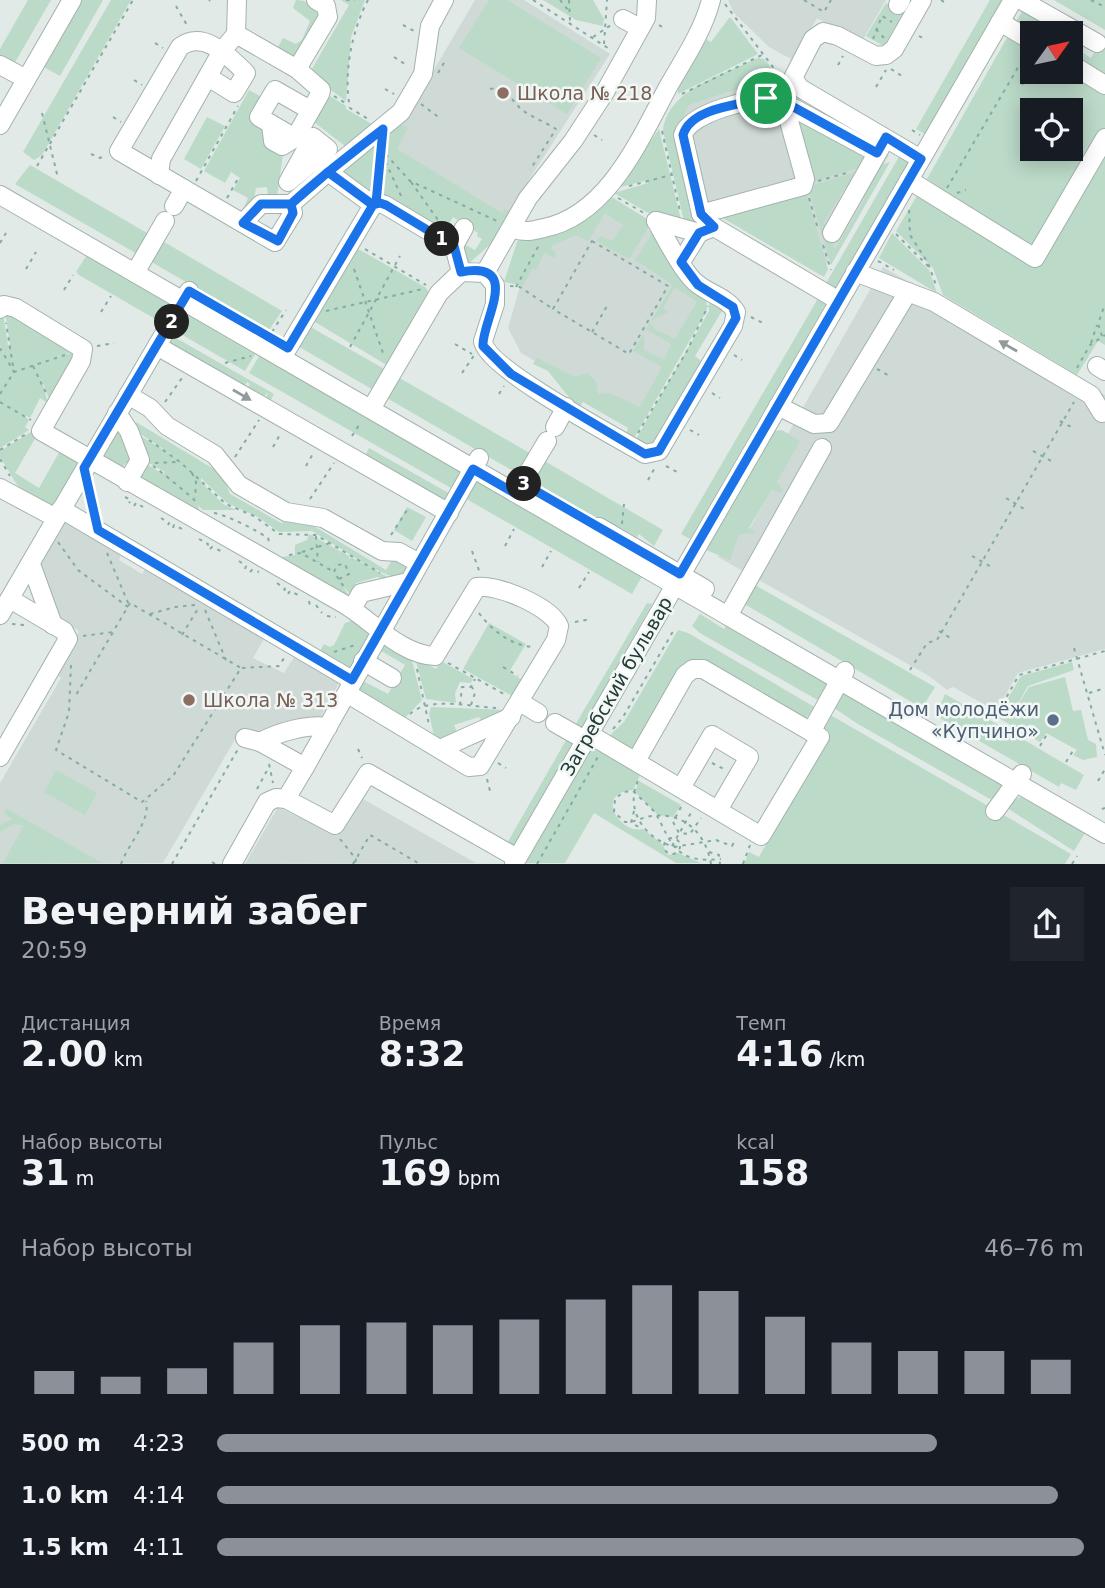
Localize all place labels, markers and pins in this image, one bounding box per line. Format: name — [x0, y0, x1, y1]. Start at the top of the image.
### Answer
pin — [736, 68, 796, 128]
place label: Школа № 218 — [517, 82, 652, 104]
marker: Школа № 218 — [495, 85, 511, 101]
pin: 1 — [424, 222, 460, 256]
pin: 2 — [154, 304, 190, 340]
pin: 3 — [506, 466, 542, 502]
place label: Школа № 313 — [203, 689, 338, 711]
marker: Школа № 313 — [181, 692, 197, 708]
place label: Дом молодёжи «Купчино» — [888, 698, 1039, 742]
marker: Дом молодёжи «Купчино» — [1045, 712, 1061, 728]

